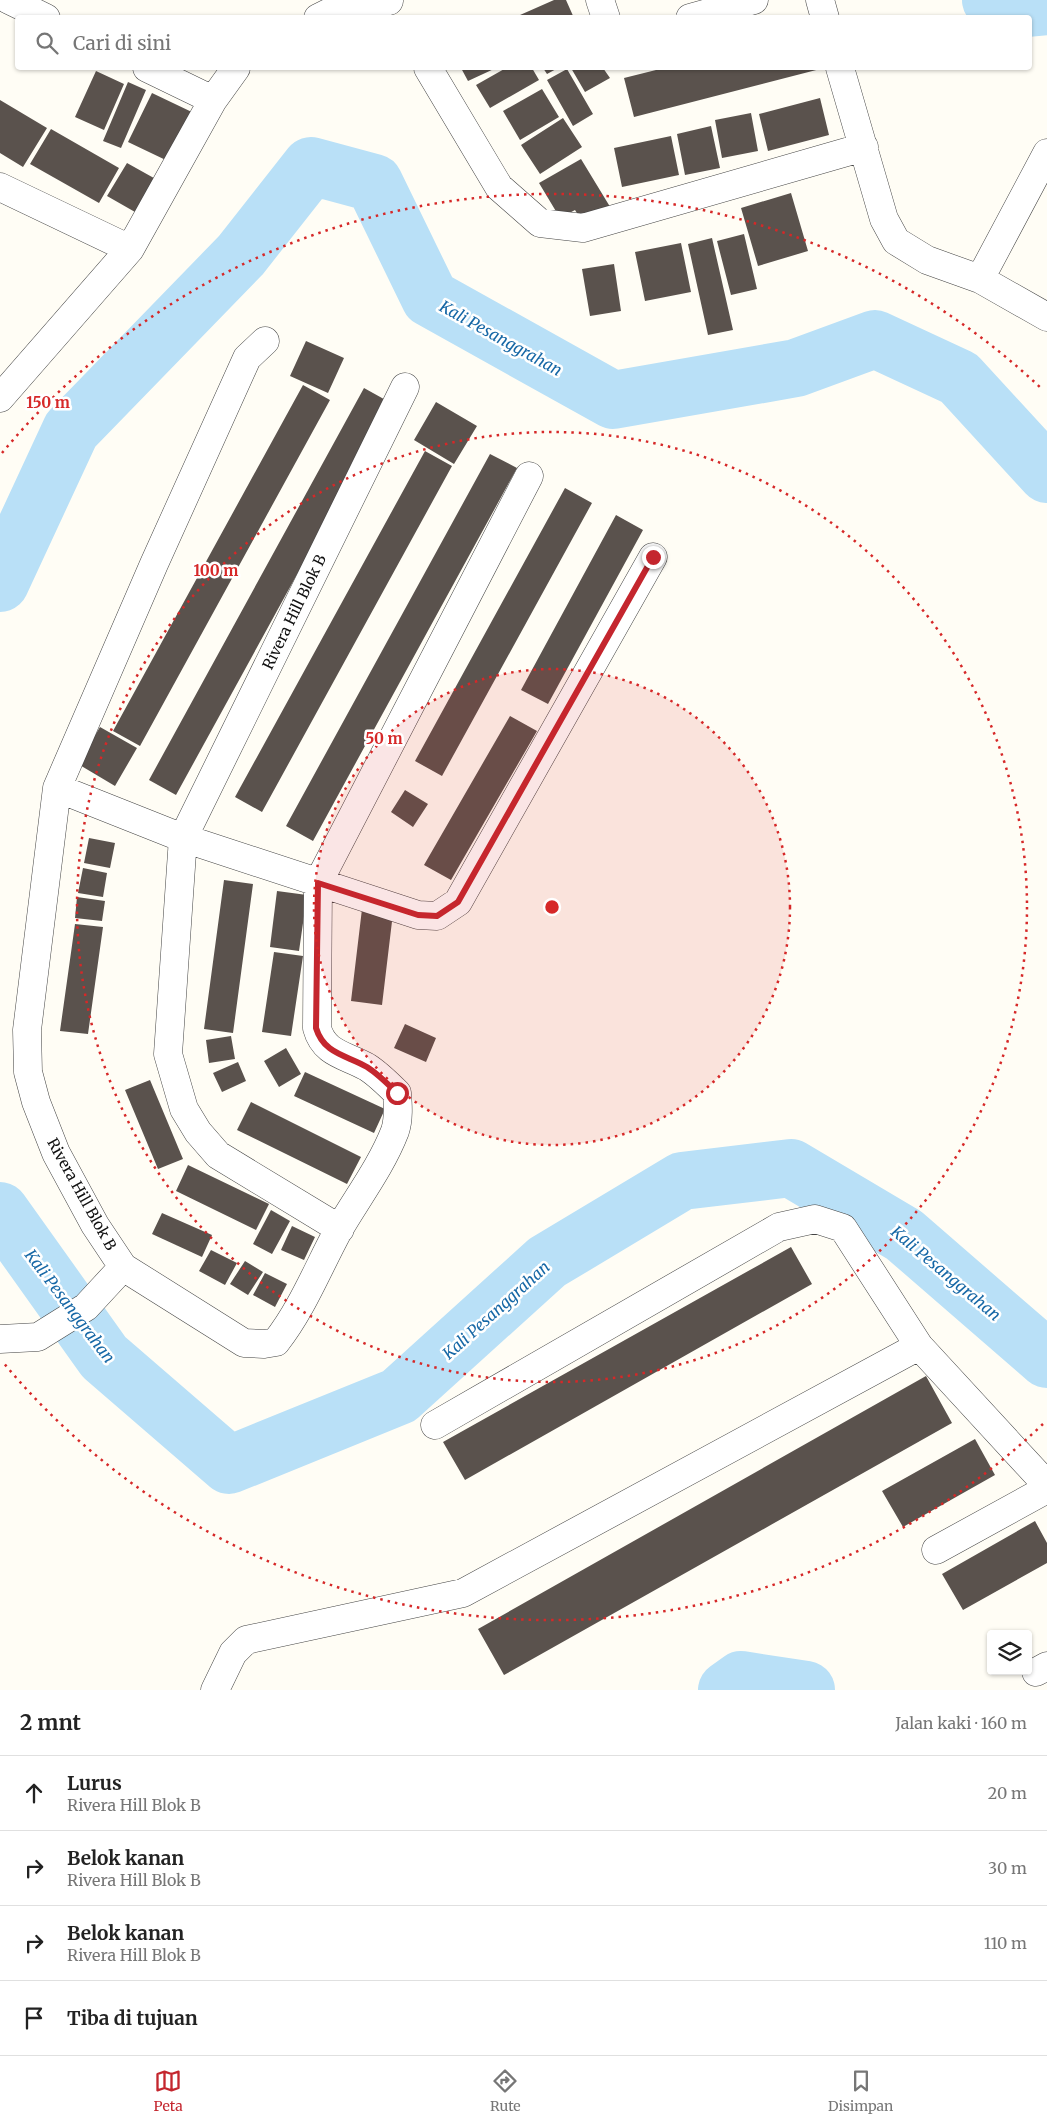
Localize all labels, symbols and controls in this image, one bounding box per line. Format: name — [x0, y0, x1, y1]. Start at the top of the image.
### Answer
search box — [15, 15, 1032, 70]
icon: search — [33, 29, 61, 57]
text: Cari di sini — [73, 31, 171, 55]
water label: Kali Pesanggrahan — [435, 296, 566, 380]
text: 150 m — [26, 393, 70, 412]
route end — [642, 546, 665, 569]
street label: Rivera Hill Blok B — [258, 551, 330, 673]
text: 100 m — [194, 561, 238, 580]
text: 50 m — [365, 729, 403, 748]
centre of rings — [543, 898, 561, 916]
route start — [386, 1082, 409, 1105]
street label: Rivera Hill Blok B — [43, 1135, 121, 1253]
water label: Kali Pesanggrahan — [886, 1221, 1005, 1325]
water label: Kali Pesanggrahan — [20, 1244, 119, 1367]
water label: Kali Pesanggrahan — [438, 1257, 554, 1364]
map controls — [987, 1630, 1032, 1675]
button: layers — [987, 1630, 1032, 1675]
text: 2 mnt — [20, 1709, 81, 1736]
text: Jalan kaki · 160 m — [895, 1713, 1027, 1733]
text: Lurus — [67, 1771, 122, 1795]
icon: ahead — [20, 1779, 48, 1807]
text: 20 m — [988, 1783, 1027, 1803]
text: Rivera Hill Blok B — [67, 1795, 201, 1815]
text: Belok kanan — [67, 1846, 184, 1870]
icon: right — [20, 1854, 48, 1882]
text: 30 m — [988, 1858, 1027, 1878]
text: Rivera Hill Blok B — [67, 1870, 201, 1890]
text: Belok kanan — [67, 1921, 184, 1945]
icon: right — [20, 1929, 48, 1957]
text: 110 m — [984, 1933, 1027, 1953]
text: Rivera Hill Blok B — [67, 1945, 201, 1965]
icon: arrive — [20, 2004, 48, 2032]
text: Tiba di tujuan — [67, 2006, 198, 2030]
tab: Peta — [154, 2067, 183, 2115]
tab: Rute — [490, 2067, 521, 2115]
tab: Disimpan — [828, 2067, 893, 2115]

